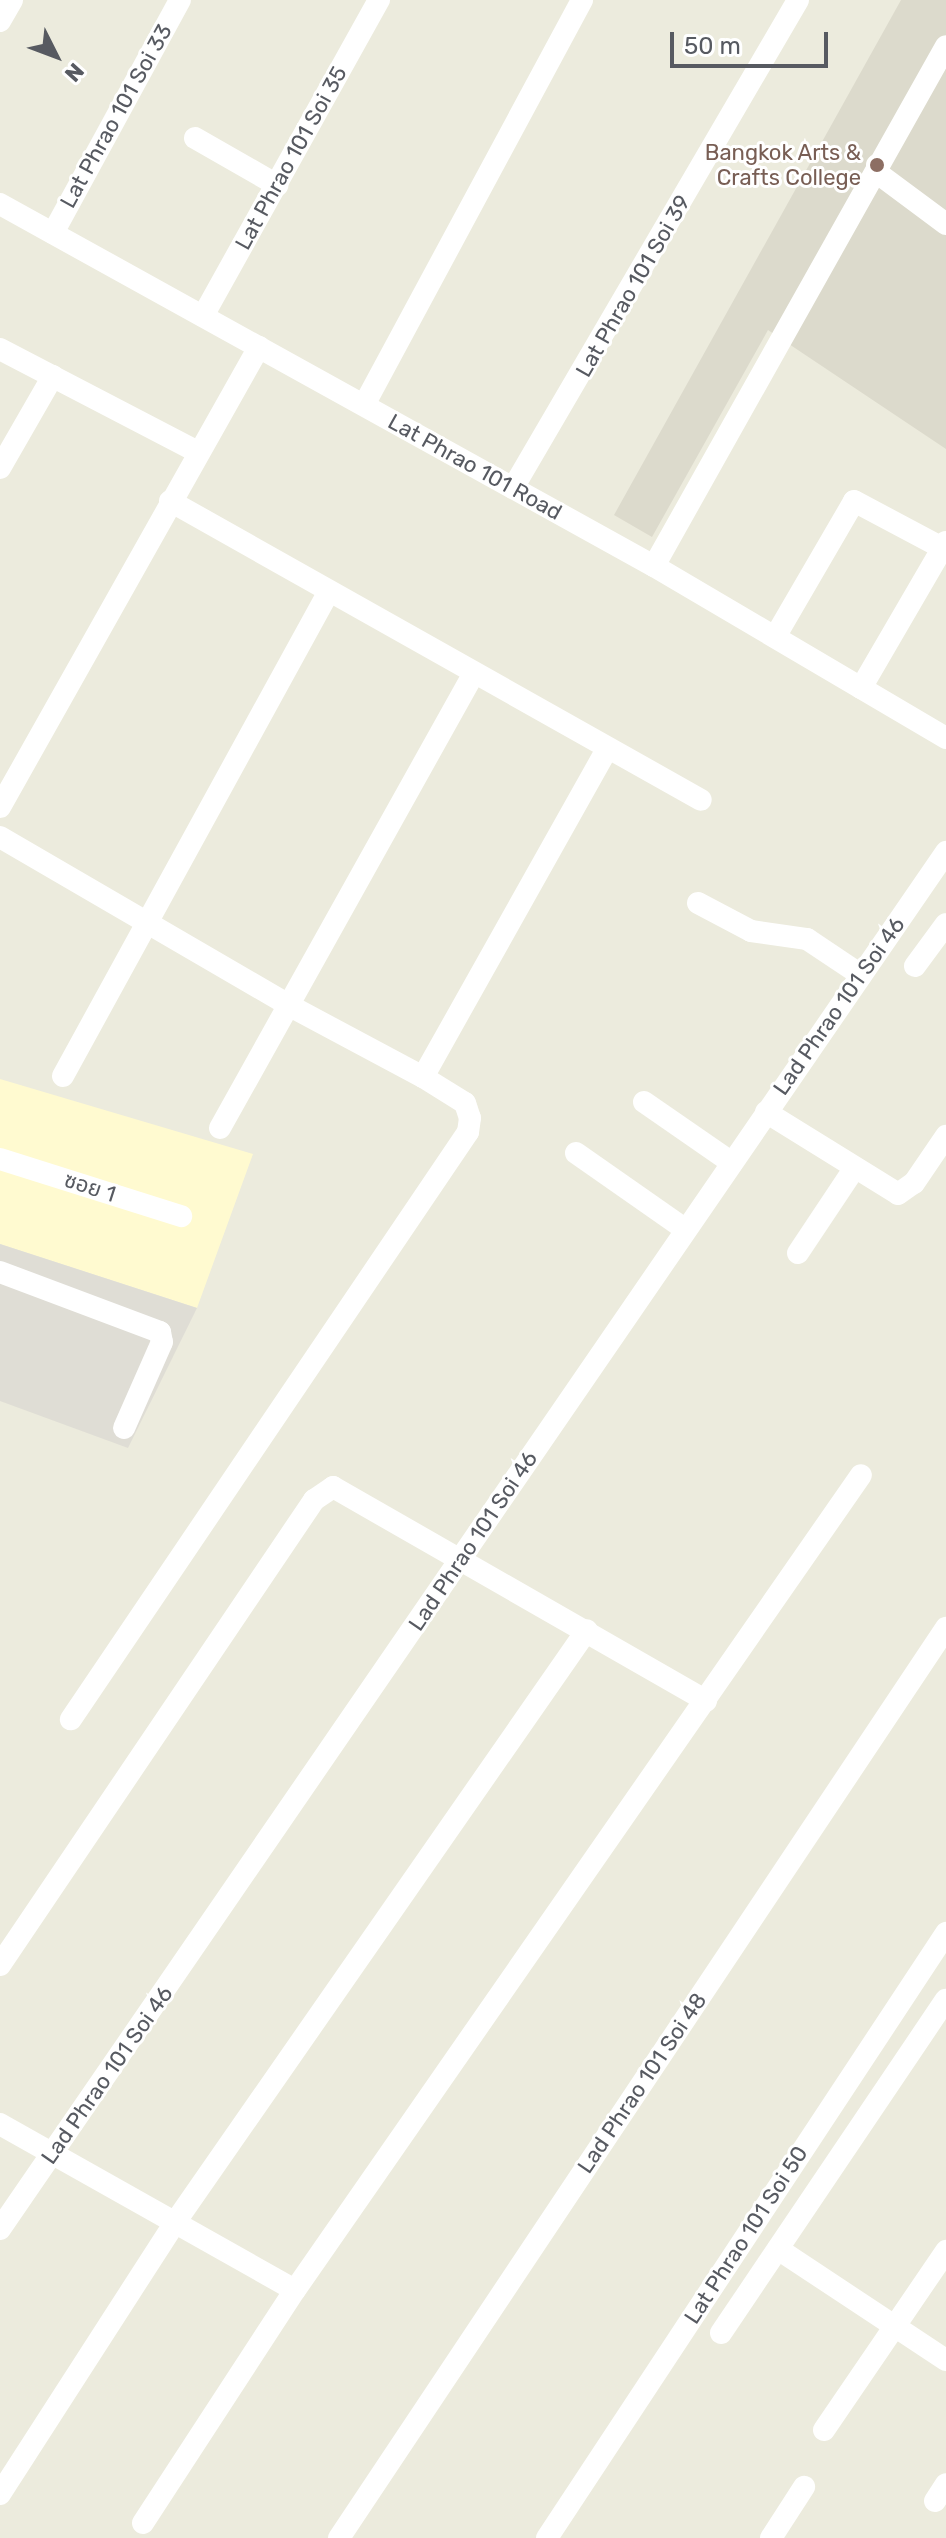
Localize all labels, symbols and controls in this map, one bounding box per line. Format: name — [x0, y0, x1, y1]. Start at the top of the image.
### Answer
north arrow — [16, 16, 96, 96]
scale bar — [674, 16, 832, 66]
street label: Lat Phrao 101 Soi 33 — [55, 20, 177, 212]
text: 50 m — [684, 32, 741, 60]
text: N — [59, 57, 90, 87]
street label: Lat Phrao 101 Soi 35 — [230, 62, 352, 254]
place label: Bangkok Arts & Crafts College — [704, 139, 861, 190]
marker: Bangkok Arts & Crafts College — [868, 156, 886, 174]
street label: Lat Phrao 101 Soi 39 — [570, 190, 696, 382]
street label: Lat Phrao 101 Road — [383, 408, 567, 526]
street label: Lad Phrao 101 Soi 46 — [768, 912, 910, 1100]
street label: ซอย 1 — [61, 1166, 119, 1208]
street label: Lad Phrao 101 Soi 46 — [403, 1446, 543, 1636]
street label: Lad Phrao 101 Soi 46 — [36, 1981, 178, 2169]
street label: Lad Phrao 101 Soi 48 — [572, 1988, 712, 2178]
street label: Lat Phrao 101 Soi 50 — [679, 2141, 813, 2329]

